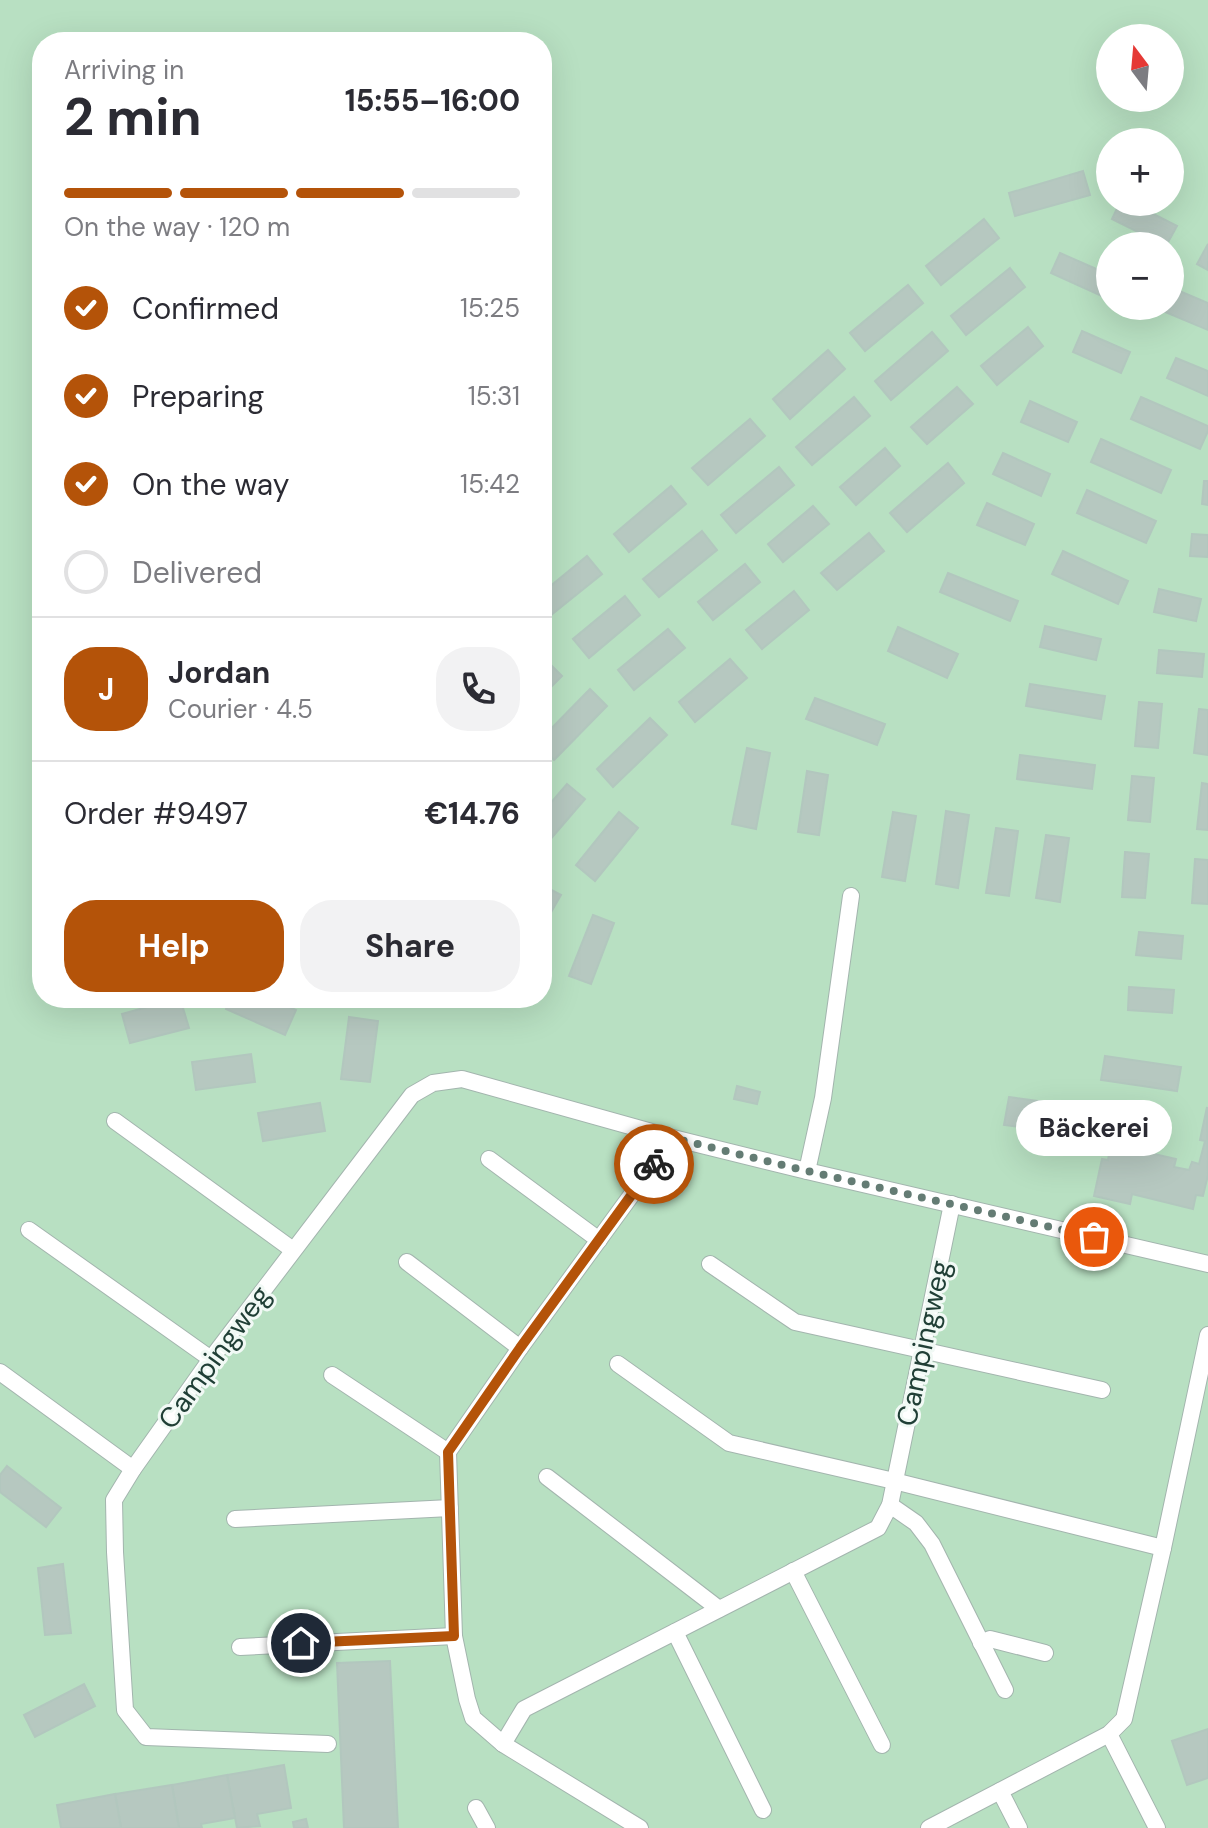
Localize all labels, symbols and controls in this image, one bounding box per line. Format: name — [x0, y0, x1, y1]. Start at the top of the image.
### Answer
north arrow — [1096, 24, 1184, 112]
map controls — [1096, 24, 1184, 320]
text: Arriving in — [64, 53, 184, 87]
text: 15:55–16:00 — [345, 81, 520, 120]
text: 2 min — [64, 83, 202, 151]
button: + — [1096, 128, 1184, 216]
text: On the way · 120 m — [64, 210, 290, 244]
button: − — [1096, 232, 1184, 320]
icon: check — [64, 286, 108, 330]
text: Confirmed — [132, 289, 279, 328]
text: 15:25 — [460, 291, 520, 325]
icon: check — [64, 374, 108, 418]
text: Preparing — [132, 377, 264, 416]
text: 15:31 — [468, 379, 520, 413]
icon: check — [64, 462, 108, 506]
text: On the way — [132, 465, 289, 504]
text: 15:42 — [460, 467, 520, 501]
text: Delivered — [132, 553, 262, 592]
button: phone — [436, 647, 520, 731]
text: Jordan — [168, 653, 270, 692]
text: J — [98, 670, 114, 709]
text: Courier · 4.5 — [168, 692, 313, 726]
text: Order #9497 — [64, 794, 248, 833]
text: €14.76 — [424, 794, 520, 833]
button: Help — [64, 900, 284, 992]
button: Share — [300, 900, 520, 992]
callout: Bäckerei — [1016, 1101, 1172, 1157]
text: Bäckerei — [1039, 1111, 1149, 1145]
courier — [614, 1124, 694, 1204]
icon: bike — [632, 1142, 676, 1186]
pin — [1060, 1203, 1128, 1271]
icon: bag — [1072, 1215, 1116, 1259]
street label: Campingweg — [888, 1257, 959, 1429]
street label: Campingweg — [150, 1278, 279, 1436]
pin — [267, 1609, 335, 1677]
icon: home — [279, 1621, 323, 1665]

